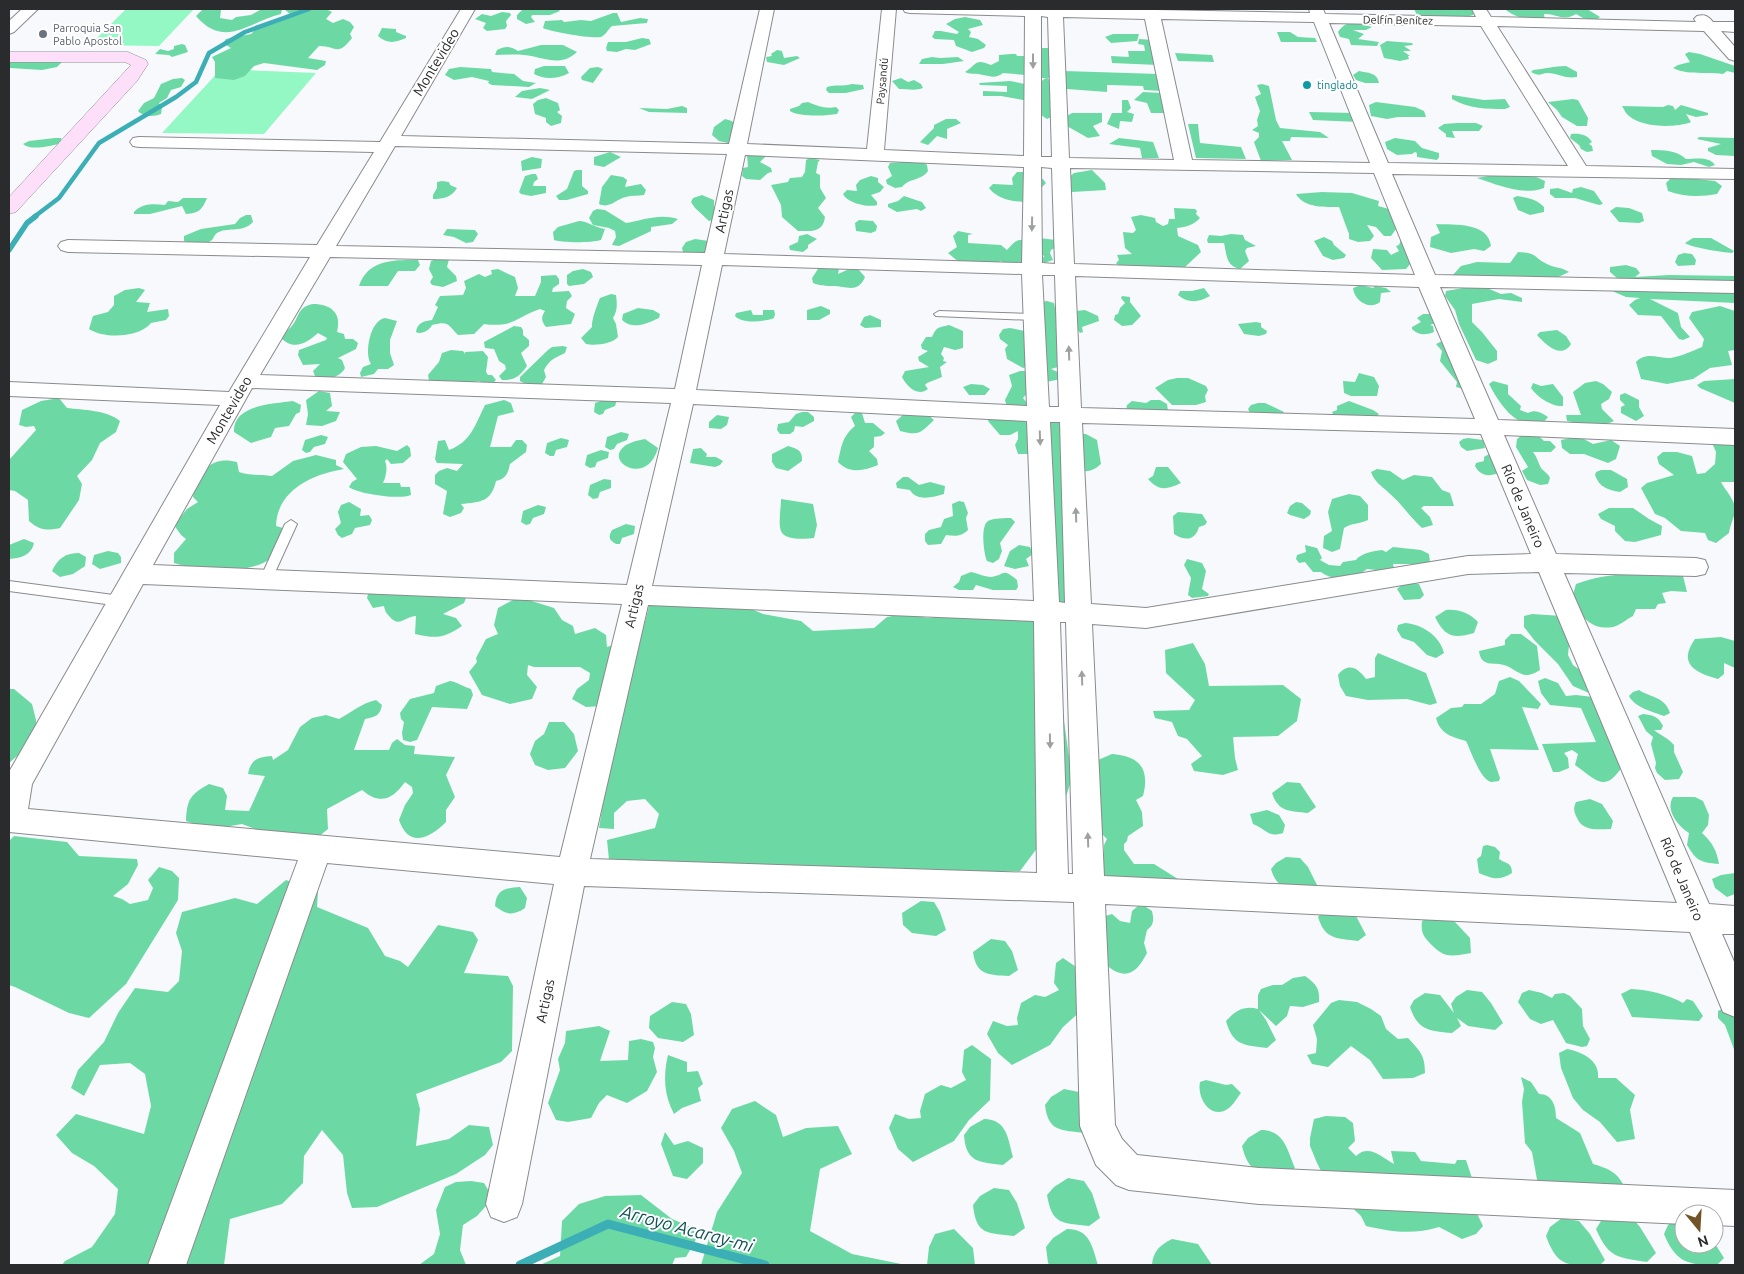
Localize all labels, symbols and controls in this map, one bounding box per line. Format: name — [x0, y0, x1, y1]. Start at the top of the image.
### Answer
street label: Delfín Benítez — [1363, 13, 1433, 27]
place label: Parroquia San Pablo Apostol — [53, 22, 122, 47]
street label: Montevideo — [410, 25, 462, 99]
marker: Parroquia San Pablo Apostol — [37, 28, 49, 40]
one-way arrow — [1029, 53, 1037, 69]
street label: Paysandú — [874, 57, 890, 105]
marker: tinglado — [1301, 79, 1313, 91]
place label: tinglado — [1317, 79, 1358, 91]
street label: Artigas — [712, 188, 736, 234]
one-way arrow — [1028, 216, 1036, 232]
one-way arrow — [1065, 345, 1073, 361]
street label: Montevideo — [203, 373, 255, 447]
one-way arrow — [1036, 431, 1044, 447]
street label: Río de Janeiro — [1498, 462, 1548, 550]
one-way arrow — [1071, 507, 1079, 523]
street label: Artigas — [621, 582, 647, 630]
one-way arrow — [1078, 670, 1086, 686]
one-way arrow — [1046, 733, 1054, 749]
one-way arrow — [1084, 832, 1092, 848]
street label: Río de Janeiro — [1657, 835, 1707, 923]
street label: Artigas — [533, 978, 557, 1024]
water label: Arroyo Acaray-mi — [618, 1200, 756, 1256]
north arrow — [1674, 1204, 1724, 1254]
text: N — [1696, 1232, 1710, 1251]

